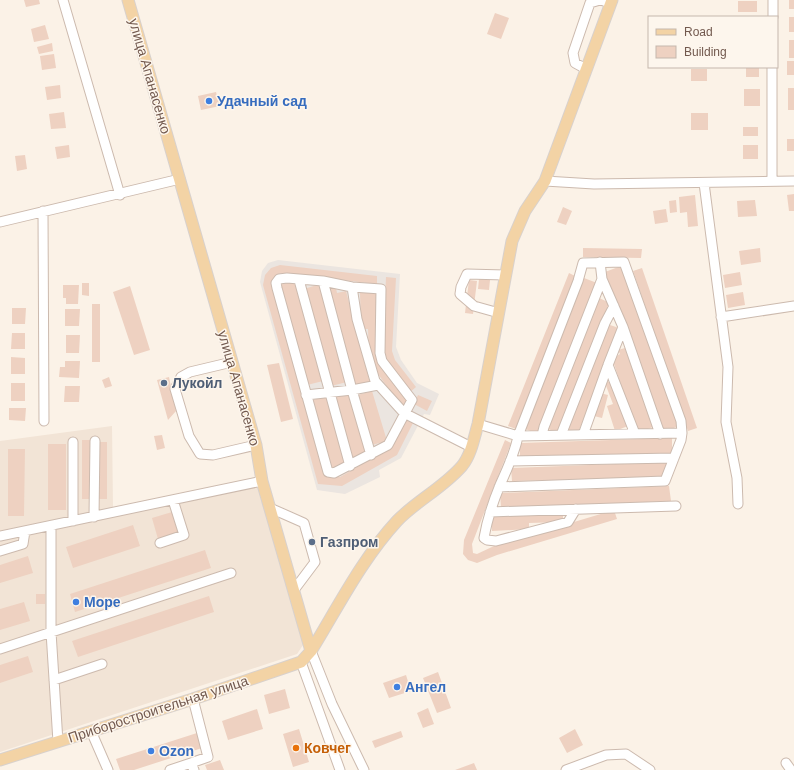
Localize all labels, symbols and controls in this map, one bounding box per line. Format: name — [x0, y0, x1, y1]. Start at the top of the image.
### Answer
legend — [648, 16, 778, 68]
street label: улица Апанасенко — [126, 17, 174, 136]
text: Road — [684, 25, 713, 39]
text: Building — [684, 45, 727, 59]
place label: Удачный сад — [217, 93, 307, 109]
marker: Удачный сад — [204, 96, 214, 106]
street label: улица Апанасенко — [215, 329, 263, 448]
place label: Лукойл — [172, 375, 222, 391]
marker: Лукойл — [159, 378, 169, 388]
place label: Газпром — [320, 534, 378, 550]
marker: Газпром — [307, 537, 317, 547]
place label: Море — [84, 594, 121, 610]
marker: Море — [71, 597, 81, 607]
street label: Приборостроительная улица — [66, 672, 250, 746]
place label: Ангел — [405, 679, 446, 695]
marker: Ангел — [392, 682, 402, 692]
place label: Ковчег — [304, 740, 351, 756]
place label: Ozon — [159, 743, 194, 759]
marker: Ковчег — [291, 743, 301, 753]
marker: Ozon — [146, 746, 156, 756]

